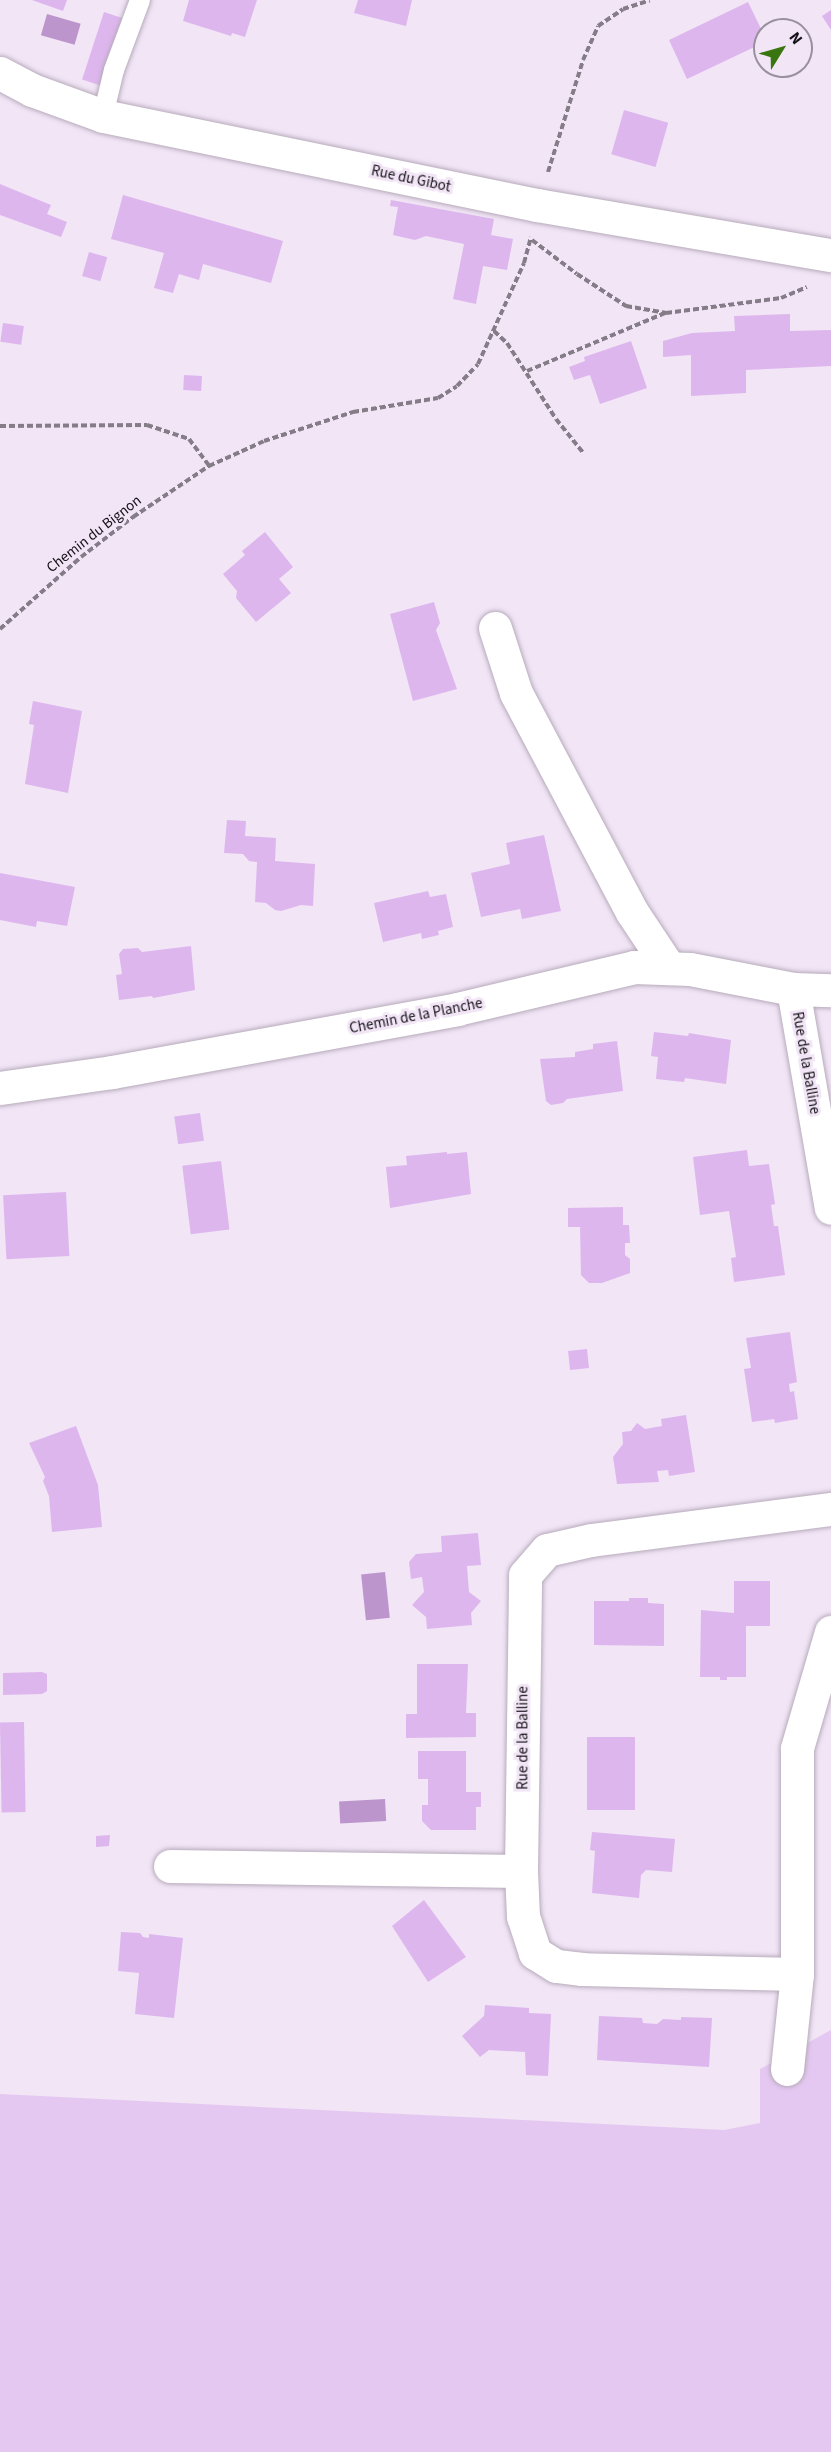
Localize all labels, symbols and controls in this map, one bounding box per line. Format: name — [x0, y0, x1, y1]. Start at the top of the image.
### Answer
north arrow — [753, 18, 813, 78]
text: N — [784, 27, 808, 49]
street label: Rue du Gibot — [370, 162, 452, 196]
street label: Chemin du Bignon — [43, 491, 145, 577]
street label: Chemin de la Planche — [348, 994, 484, 1038]
street label: Rue de la Balline — [788, 1010, 824, 1116]
street label: Rue de la Balline — [514, 1686, 532, 1790]

